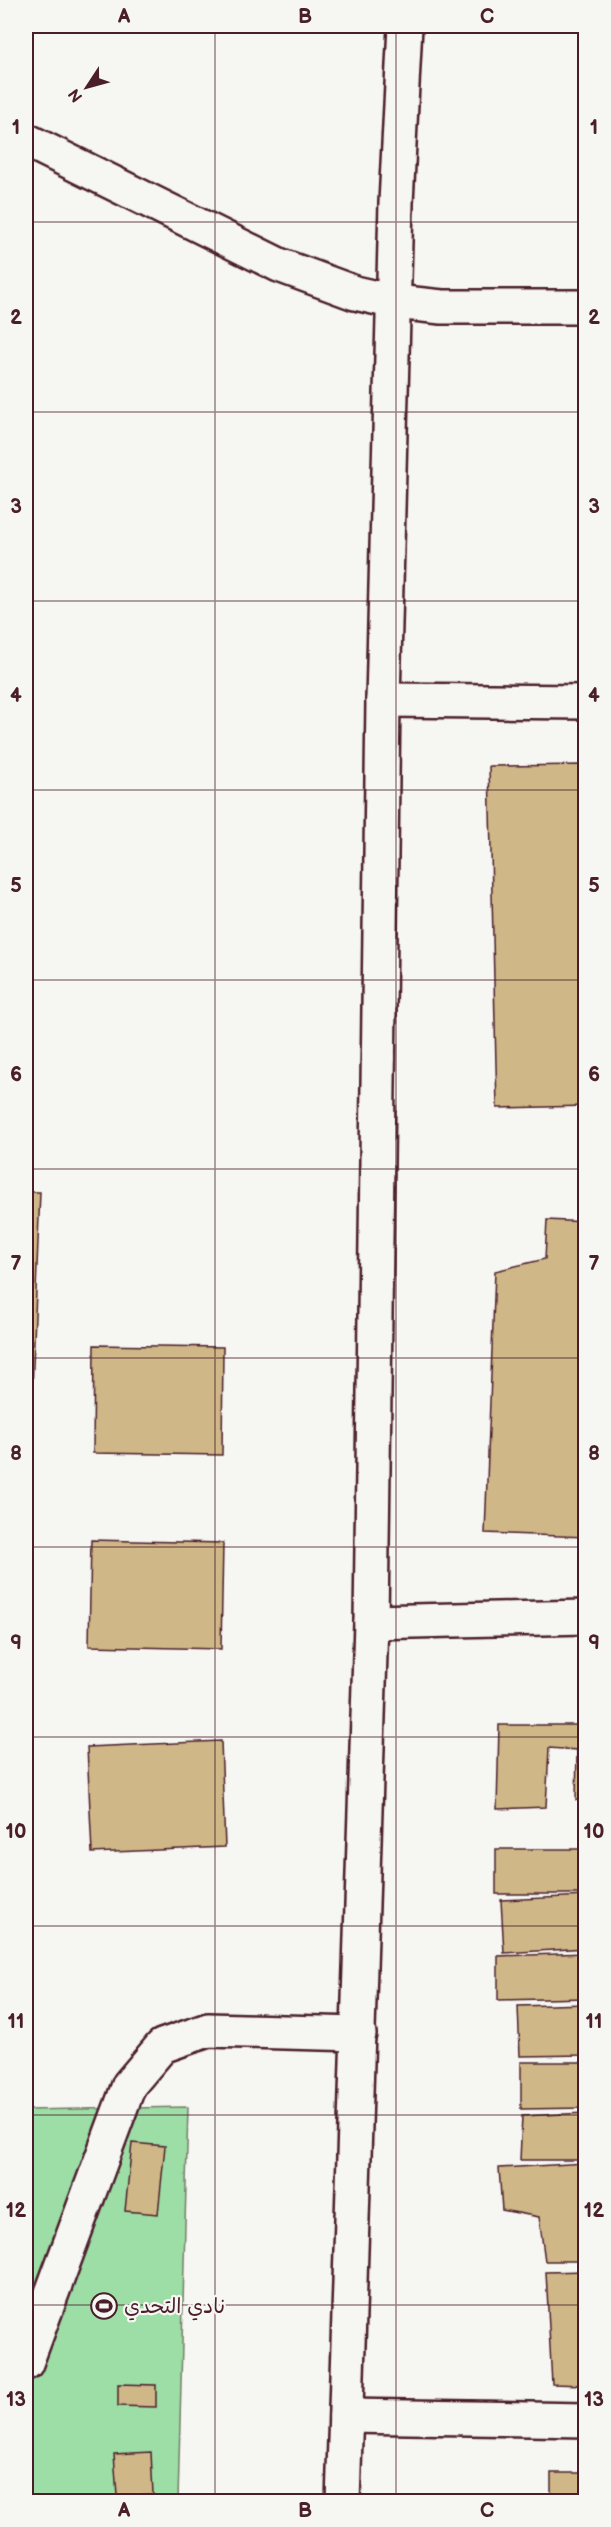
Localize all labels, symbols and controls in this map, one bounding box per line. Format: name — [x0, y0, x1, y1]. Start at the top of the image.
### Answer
text: A — [117, 5, 131, 29]
text: B — [298, 5, 312, 29]
text: C — [480, 5, 494, 29]
north arrow — [57, 57, 117, 117]
text: N — [65, 84, 87, 105]
text: 1 — [12, 116, 20, 140]
text: 1 — [590, 116, 598, 140]
text: 2 — [10, 306, 22, 330]
text: 2 — [588, 306, 600, 330]
text: 3 — [10, 495, 22, 519]
text: 3 — [588, 495, 600, 519]
text: 4 — [10, 684, 22, 708]
text: 4 — [588, 684, 600, 708]
text: 5 — [10, 874, 22, 898]
text: 5 — [588, 874, 600, 898]
text: 6 — [10, 1063, 22, 1087]
text: 6 — [588, 1063, 600, 1087]
text: 7 — [10, 1252, 22, 1276]
text: 7 — [588, 1252, 600, 1276]
text: 8 — [10, 1442, 22, 1466]
text: 8 — [588, 1442, 600, 1466]
text: 9 — [10, 1631, 22, 1655]
text: 9 — [588, 1631, 600, 1655]
text: 10 — [6, 1820, 26, 1844]
text: 10 — [584, 1820, 604, 1844]
text: 11 — [8, 2010, 24, 2034]
text: 11 — [586, 2010, 602, 2034]
text: 12 — [6, 2199, 26, 2223]
text: 12 — [584, 2199, 604, 2223]
sports icon: نادي التحدي — [89, 2291, 119, 2321]
place label: نادي التحدي — [124, 2294, 225, 2321]
text: 13 — [6, 2388, 26, 2412]
text: 13 — [584, 2388, 604, 2412]
text: A — [117, 2499, 131, 2523]
text: B — [298, 2499, 312, 2523]
text: C — [480, 2499, 494, 2523]

